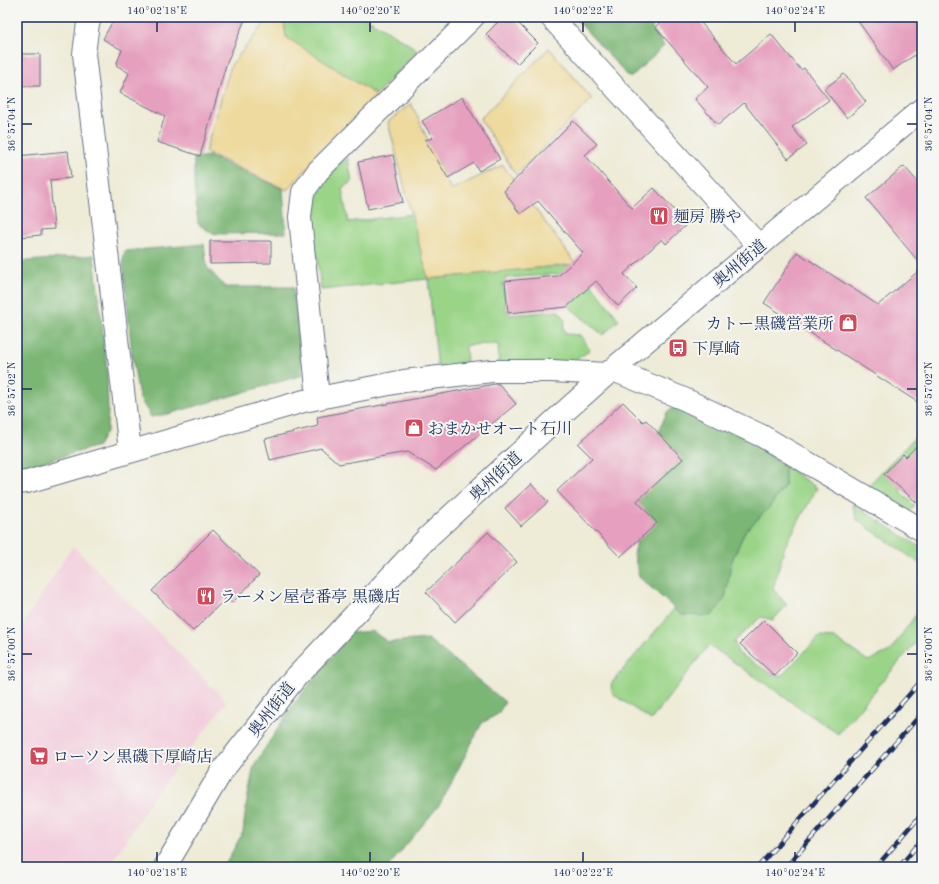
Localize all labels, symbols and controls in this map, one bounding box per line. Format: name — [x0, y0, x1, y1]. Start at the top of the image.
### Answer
text: 140°02'18"E — [127, 6, 187, 16]
text: 140°02'20"E — [340, 6, 400, 16]
text: 140°02'22"E — [553, 6, 613, 16]
text: 140°02'24"E — [765, 6, 825, 16]
text: 36°57'04"N — [7, 96, 17, 151]
text: 36°57'04"N — [924, 96, 934, 151]
restaurant icon: 麺房 勝や — [648, 205, 670, 227]
place label: 麺房 勝や — [673, 208, 741, 226]
street label: 奥州街道 — [709, 236, 770, 291]
shop icon: カトー黒磯営業所 — [837, 312, 859, 334]
place label: カトー黒磯営業所 — [706, 315, 834, 333]
bus stop icon: 下厚崎 — [667, 337, 689, 359]
place label: 下厚崎 — [692, 340, 740, 358]
text: 36°57'02"N — [7, 361, 17, 416]
text: 36°57'02"N — [924, 361, 934, 416]
shop icon: おまかせオート石川 — [403, 417, 425, 439]
place label: おまかせオート石川 — [428, 421, 572, 438]
street label: 奥州街道 — [466, 448, 525, 505]
restaurant icon: ラーメン屋壱番亭 黒磯店 — [195, 585, 217, 607]
place label: ラーメン屋壱番亭 黒磯店 — [220, 588, 400, 606]
text: 36°57'00"N — [7, 626, 17, 681]
text: 36°57'00"N — [924, 626, 934, 681]
street label: 奥州街道 — [245, 679, 299, 740]
supermarket icon: ローソン黒磯下厚崎店 — [28, 745, 50, 767]
place label: ローソン黒磯下厚崎店 — [53, 748, 212, 766]
text: 140°02'18"E — [127, 868, 187, 878]
text: 140°02'20"E — [340, 868, 400, 878]
text: 140°02'22"E — [553, 868, 613, 878]
text: 140°02'24"E — [765, 868, 825, 878]

